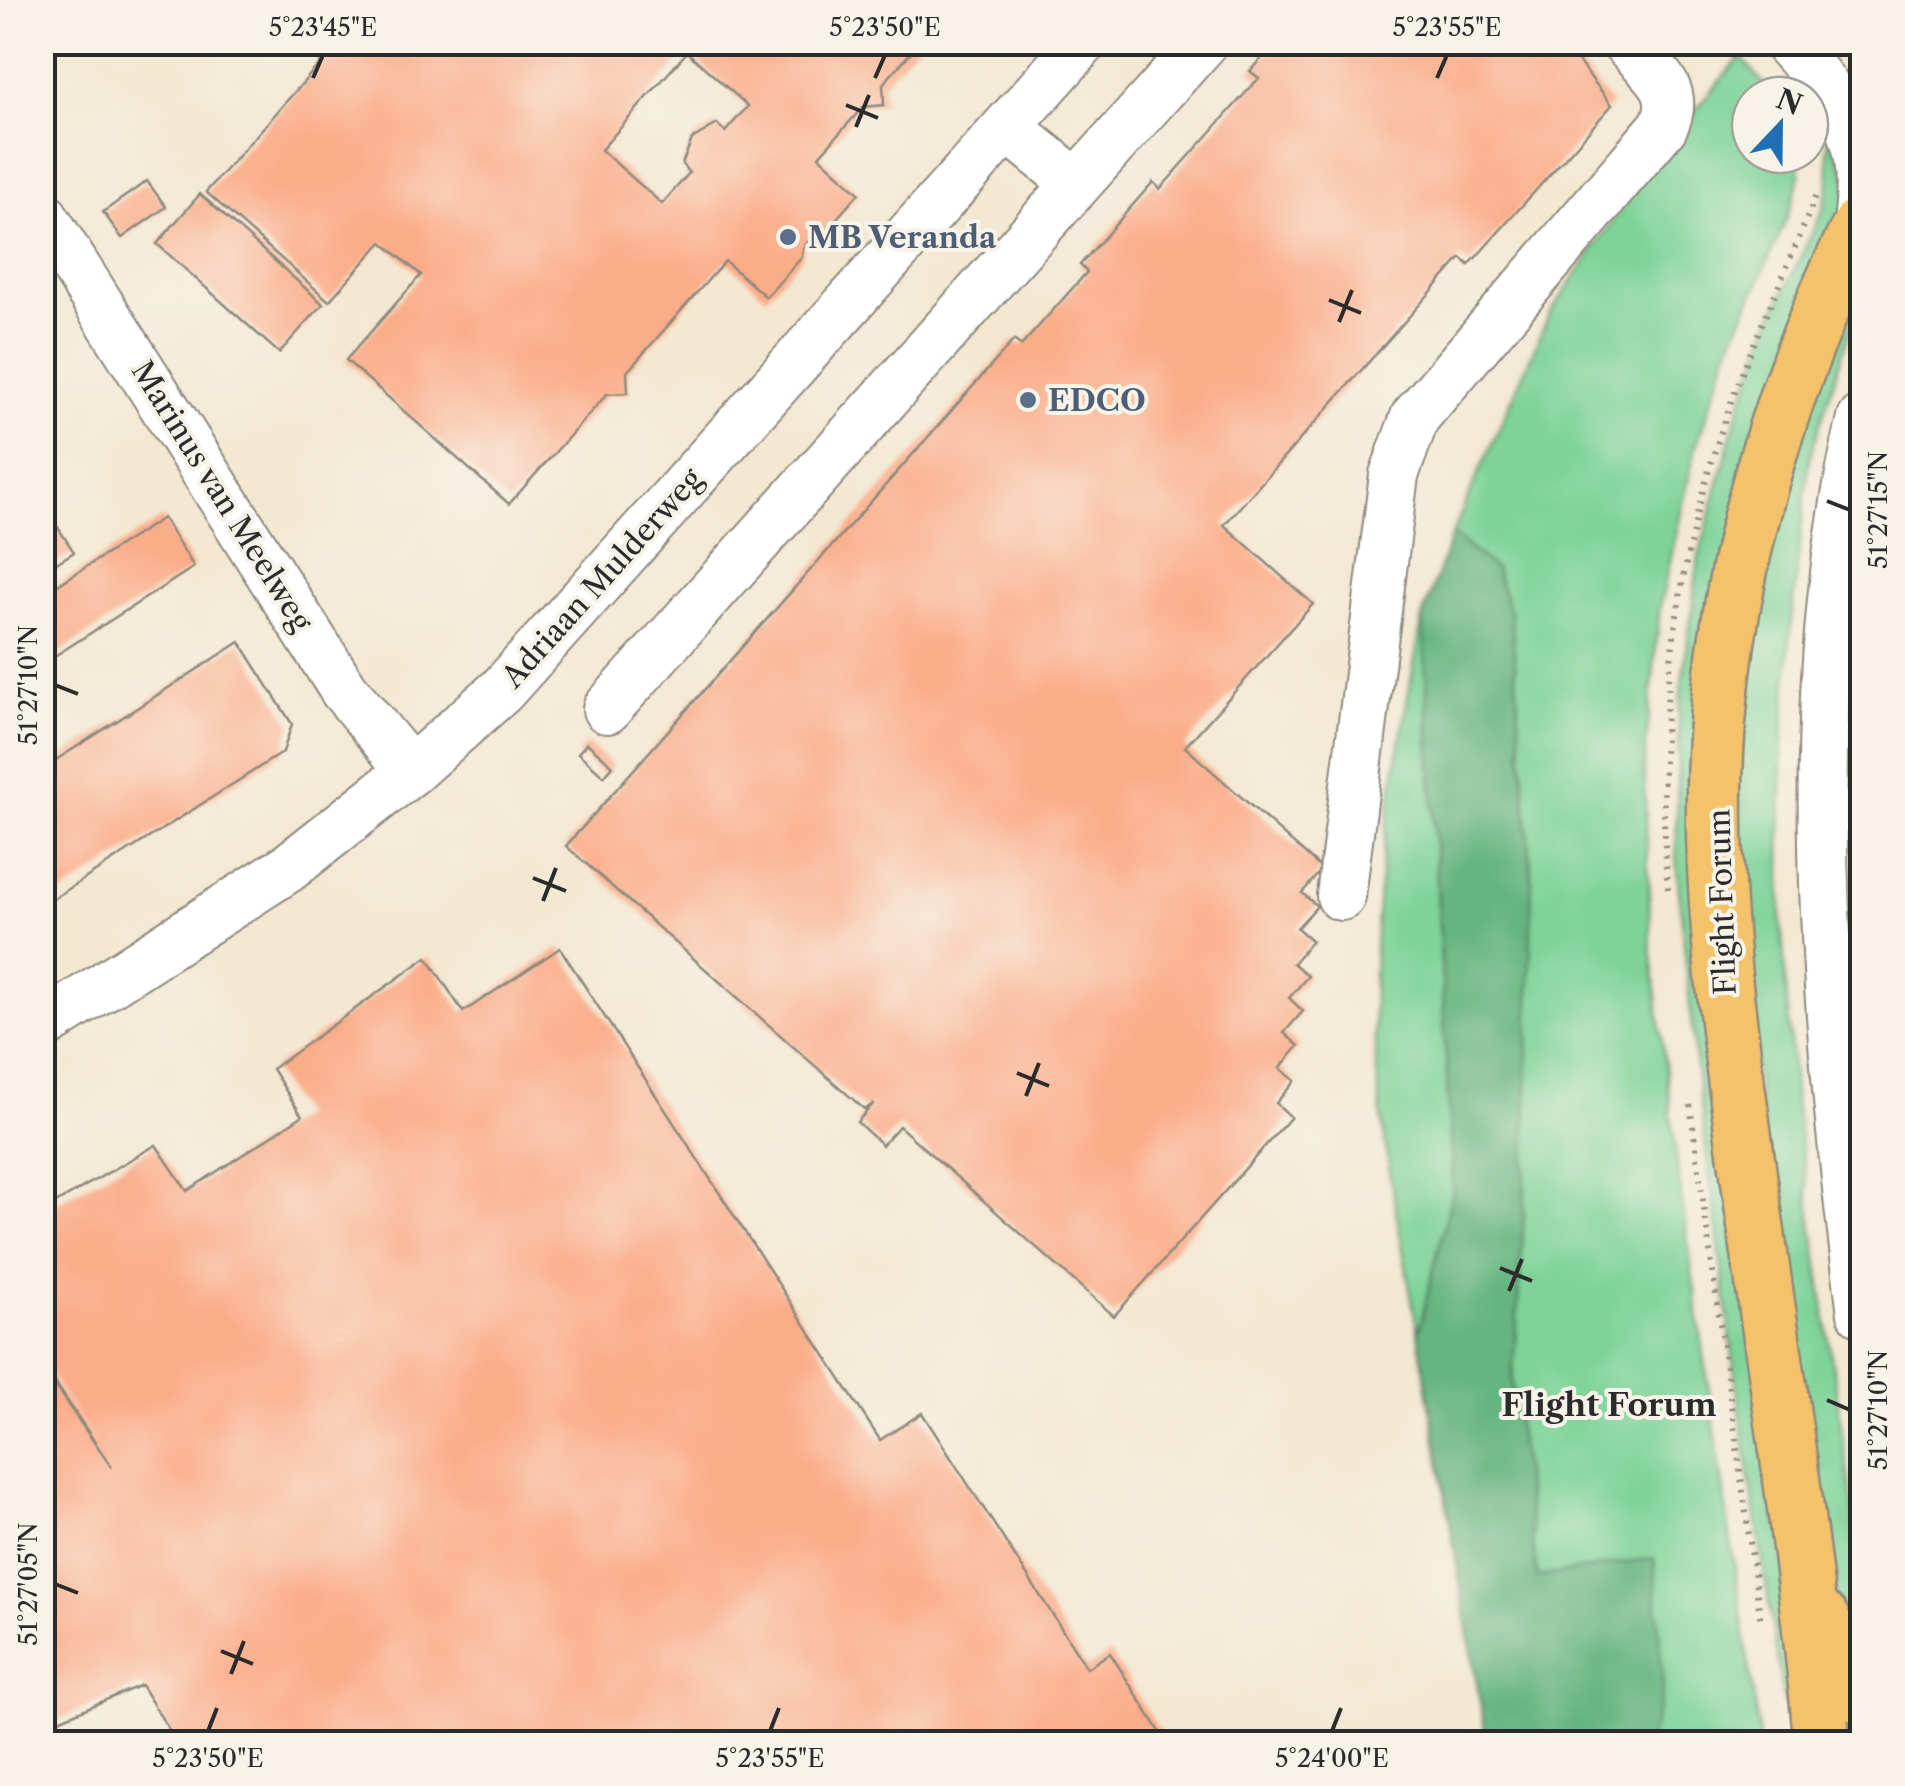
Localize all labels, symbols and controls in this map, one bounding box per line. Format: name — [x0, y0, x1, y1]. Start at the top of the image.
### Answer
text: 5°23'45"E — [269, 12, 377, 43]
text: 5°23'50"E — [829, 12, 941, 43]
text: 5°23'55"E — [1392, 12, 1502, 43]
north arrow — [1730, 75, 1830, 175]
text: N — [1772, 81, 1807, 122]
place label: MB Veranda — [808, 219, 997, 256]
marker: MB Veranda — [777, 226, 799, 248]
street label: Marinus van Meelweg — [124, 354, 320, 638]
place label: EDCO — [1048, 382, 1146, 419]
marker: EDCO — [1017, 389, 1039, 411]
text: 51°27'15"N — [1863, 451, 1894, 569]
street label: Adriaan Mulderweg — [493, 461, 710, 696]
text: 51°27'10"N — [13, 625, 44, 745]
street label: Flight Forum — [1700, 808, 1744, 996]
text: 51°27'10"N — [1863, 1350, 1894, 1470]
district label: Flight Forum — [1501, 1385, 1717, 1424]
text: 51°27'05"N — [13, 1522, 44, 1646]
text: 5°23'50"E — [152, 1743, 264, 1774]
text: 5°23'55"E — [715, 1743, 825, 1774]
text: 5°24'00"E — [1275, 1743, 1389, 1774]

